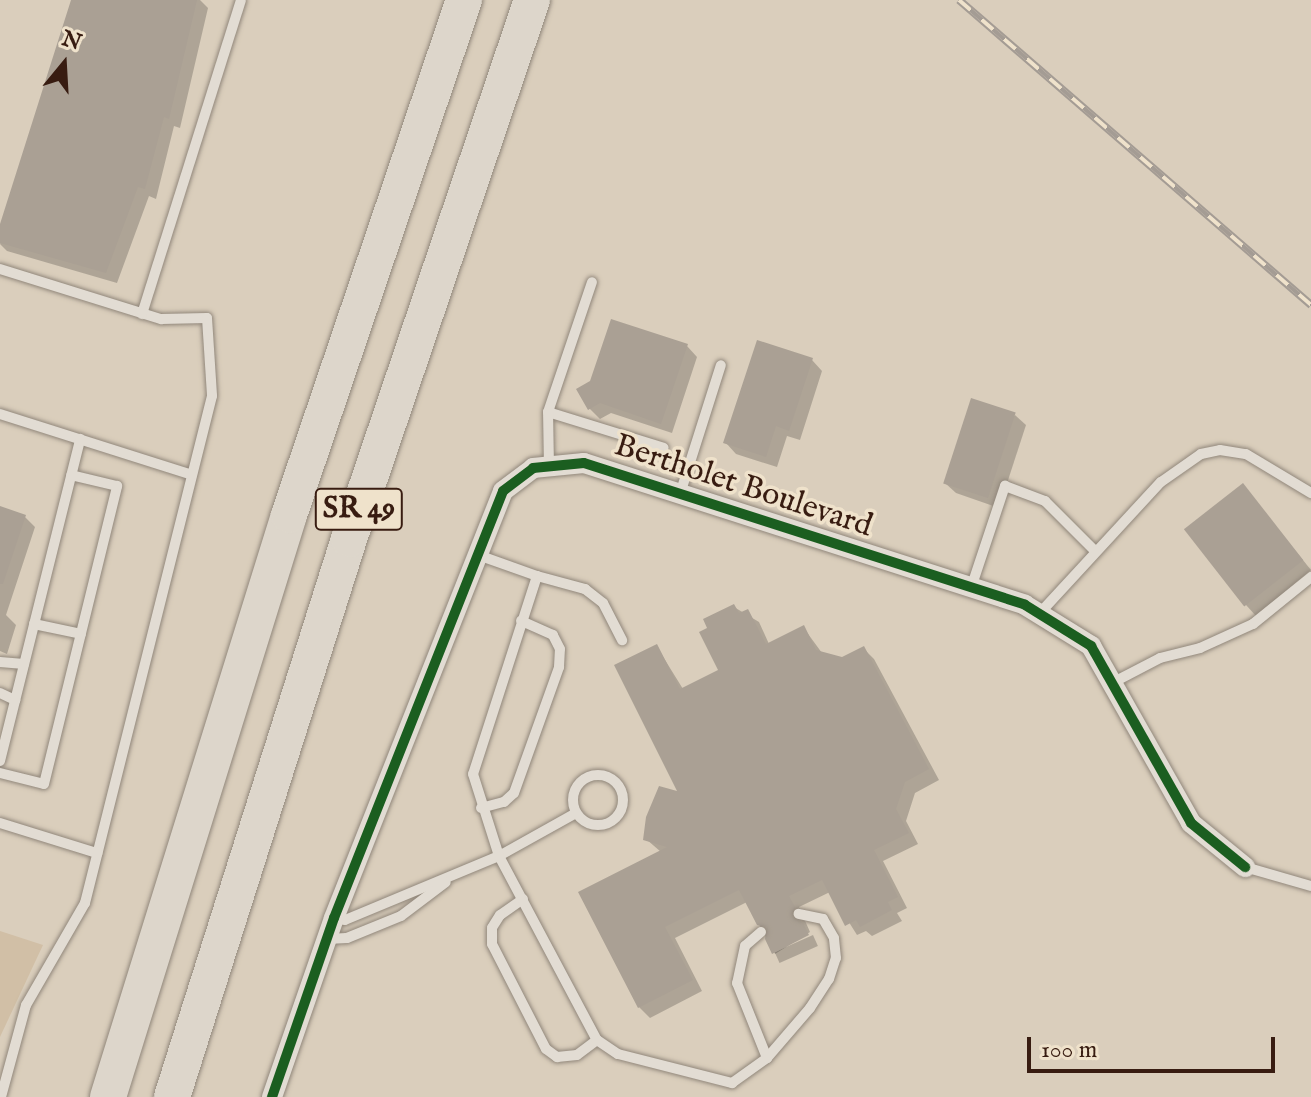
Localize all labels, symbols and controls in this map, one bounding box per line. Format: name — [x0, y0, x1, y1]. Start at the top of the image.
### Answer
north arrow — [24, 24, 104, 104]
text: N — [58, 25, 85, 57]
street label: Bertholet Boulevard — [609, 427, 877, 547]
road number: SR 49 — [313, 483, 405, 535]
scale bar — [1031, 1021, 1279, 1071]
text: 100 m — [1041, 1035, 1097, 1066]

